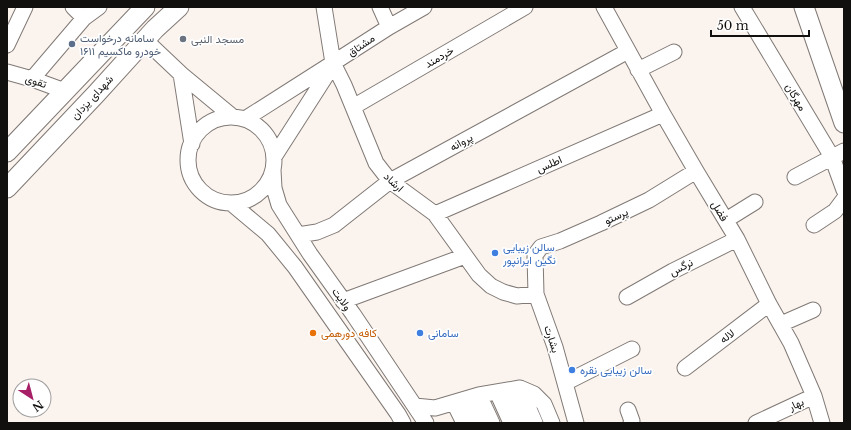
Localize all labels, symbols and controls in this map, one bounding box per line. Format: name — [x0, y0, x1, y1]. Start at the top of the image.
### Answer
scale bar — [711, 12, 809, 38]
text: 50 m — [717, 18, 749, 33]
place label: سامانه درخواست خودرو ماکسیم ۱۶۱۱ — [80, 31, 161, 59]
street label: مشتاق — [345, 31, 377, 59]
place label: مسجد النبی — [191, 32, 244, 46]
marker: مسجد النبی — [178, 34, 188, 44]
marker: سامانه درخواست خودرو ماکسیم ۱۶۱۱ — [67, 39, 77, 49]
street label: خردمند — [422, 43, 456, 71]
street label: تقوی — [23, 71, 49, 91]
street label: شهدای یزدان — [68, 72, 116, 122]
street label: مهرگان — [782, 81, 810, 113]
street label: پروانه — [447, 130, 476, 155]
street label: اطلس — [534, 152, 564, 176]
street label: ارشاد — [381, 169, 407, 195]
street label: فضل — [708, 198, 732, 224]
street label: پرستو — [602, 204, 631, 228]
place label: سالن زیبایی نگین ایرانپور — [502, 240, 556, 268]
marker: سالن زیبایی نگین ایرانپور — [490, 248, 500, 258]
street label: نرگس — [667, 255, 695, 279]
street label: ولایت — [329, 285, 355, 313]
street label: بشارت — [541, 324, 563, 354]
place label: کافه دورهمی — [321, 326, 377, 340]
place label: سامانی — [428, 326, 459, 340]
street label: لاله — [717, 326, 737, 346]
marker: کافه دورهمی — [308, 328, 318, 338]
marker: سامانی — [415, 328, 425, 338]
place label: سالن زیبایی نقره — [580, 363, 652, 377]
marker: سالن زیبایی نقره — [567, 365, 577, 375]
north arrow — [12, 378, 52, 418]
street label: بهار — [785, 394, 806, 414]
text: N — [29, 397, 46, 415]

